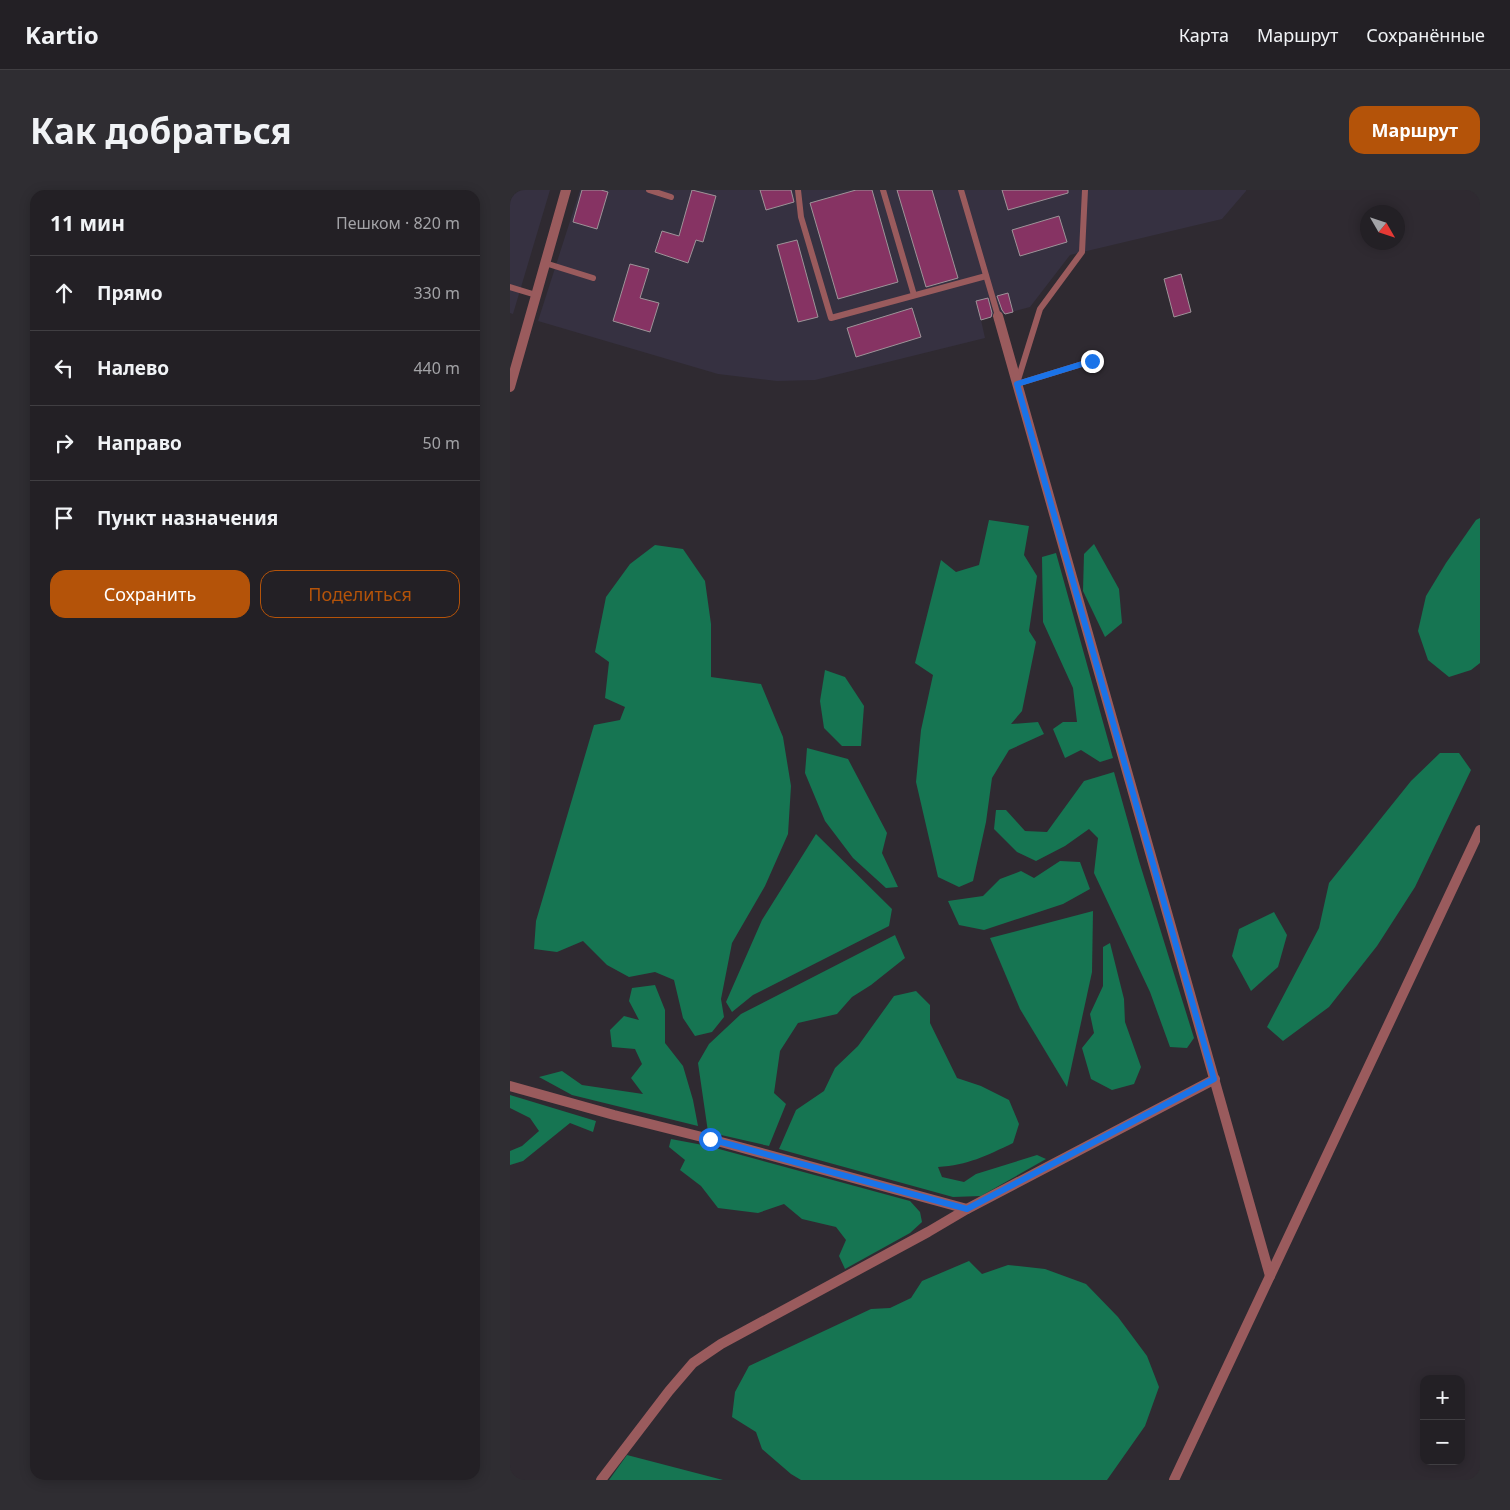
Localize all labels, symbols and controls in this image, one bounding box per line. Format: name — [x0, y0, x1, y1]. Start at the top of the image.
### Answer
text: Kartio — [25, 18, 99, 51]
text: Карта — [1179, 23, 1229, 47]
text: Маршрут — [1257, 23, 1338, 47]
text: Сохранённые — [1366, 23, 1485, 47]
button: Маршрут — [1349, 106, 1480, 154]
text: Как добраться — [30, 107, 292, 154]
north arrow — [1360, 205, 1405, 250]
text: 11 мин — [50, 209, 125, 237]
text: Пешком · 820 m — [336, 212, 460, 234]
icon: ahead — [50, 279, 78, 307]
text: Прямо — [97, 280, 163, 306]
text: 330 m — [413, 282, 460, 304]
route end — [1081, 350, 1104, 373]
icon: left — [50, 354, 78, 382]
text: Налево — [97, 355, 169, 381]
text: 440 m — [413, 357, 460, 379]
icon: right — [50, 429, 78, 457]
text: Направо — [97, 430, 182, 456]
text: 50 m — [423, 432, 460, 454]
icon: arrive — [50, 504, 78, 532]
text: Пункт назначения — [97, 505, 278, 531]
button: Сохранить — [50, 570, 250, 618]
button: Поделиться — [260, 570, 460, 618]
route start — [699, 1128, 722, 1151]
map controls — [1420, 1375, 1465, 1465]
button: + — [1420, 1375, 1465, 1420]
button: − — [1420, 1420, 1465, 1465]

